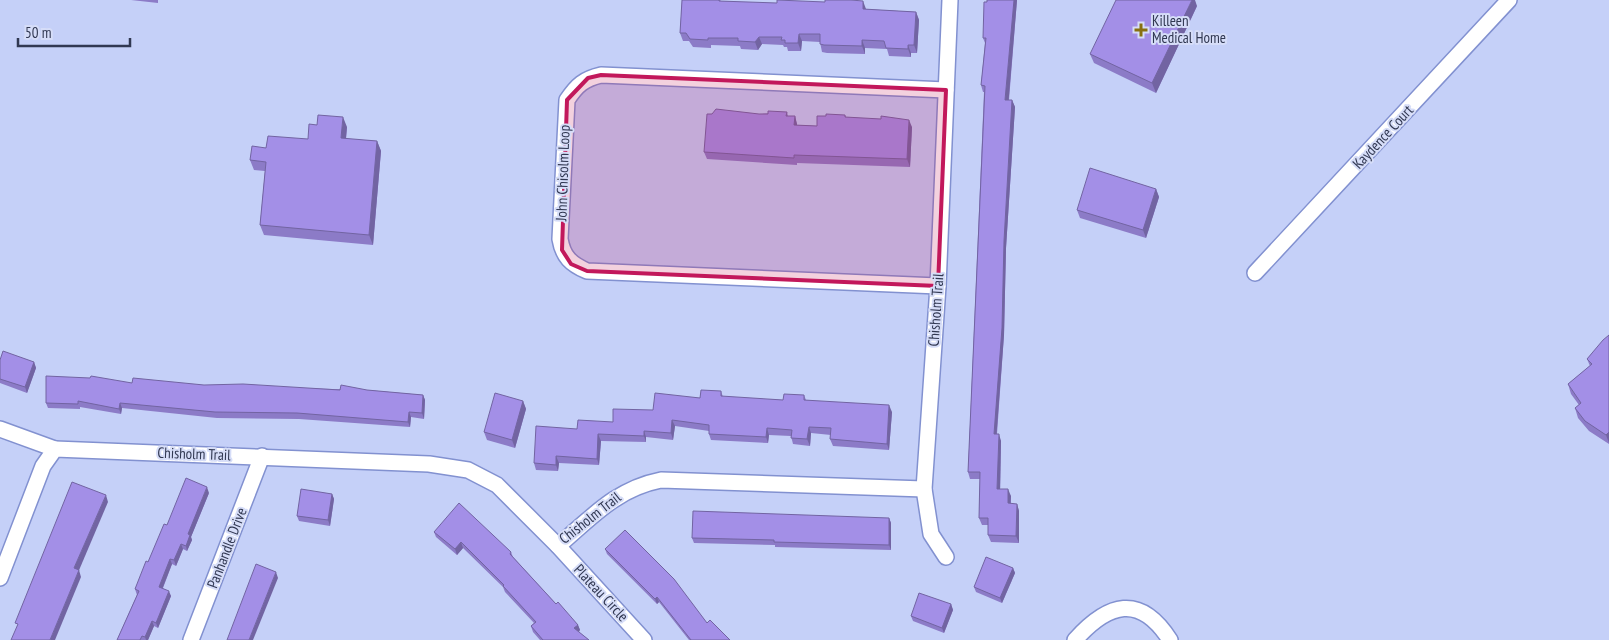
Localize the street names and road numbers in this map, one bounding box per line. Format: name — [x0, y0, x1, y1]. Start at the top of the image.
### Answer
street label: Kaydence Court — [1348, 101, 1417, 173]
street label: John Chisolm Loop — [551, 125, 574, 222]
street label: Chisholm Trail — [923, 272, 948, 347]
street label: Chisholm Trail — [157, 443, 231, 464]
street label: Chisholm Trail — [555, 487, 625, 548]
street label: Panhandle Drive — [202, 505, 251, 591]
street label: Plateau Circle — [570, 560, 633, 625]

